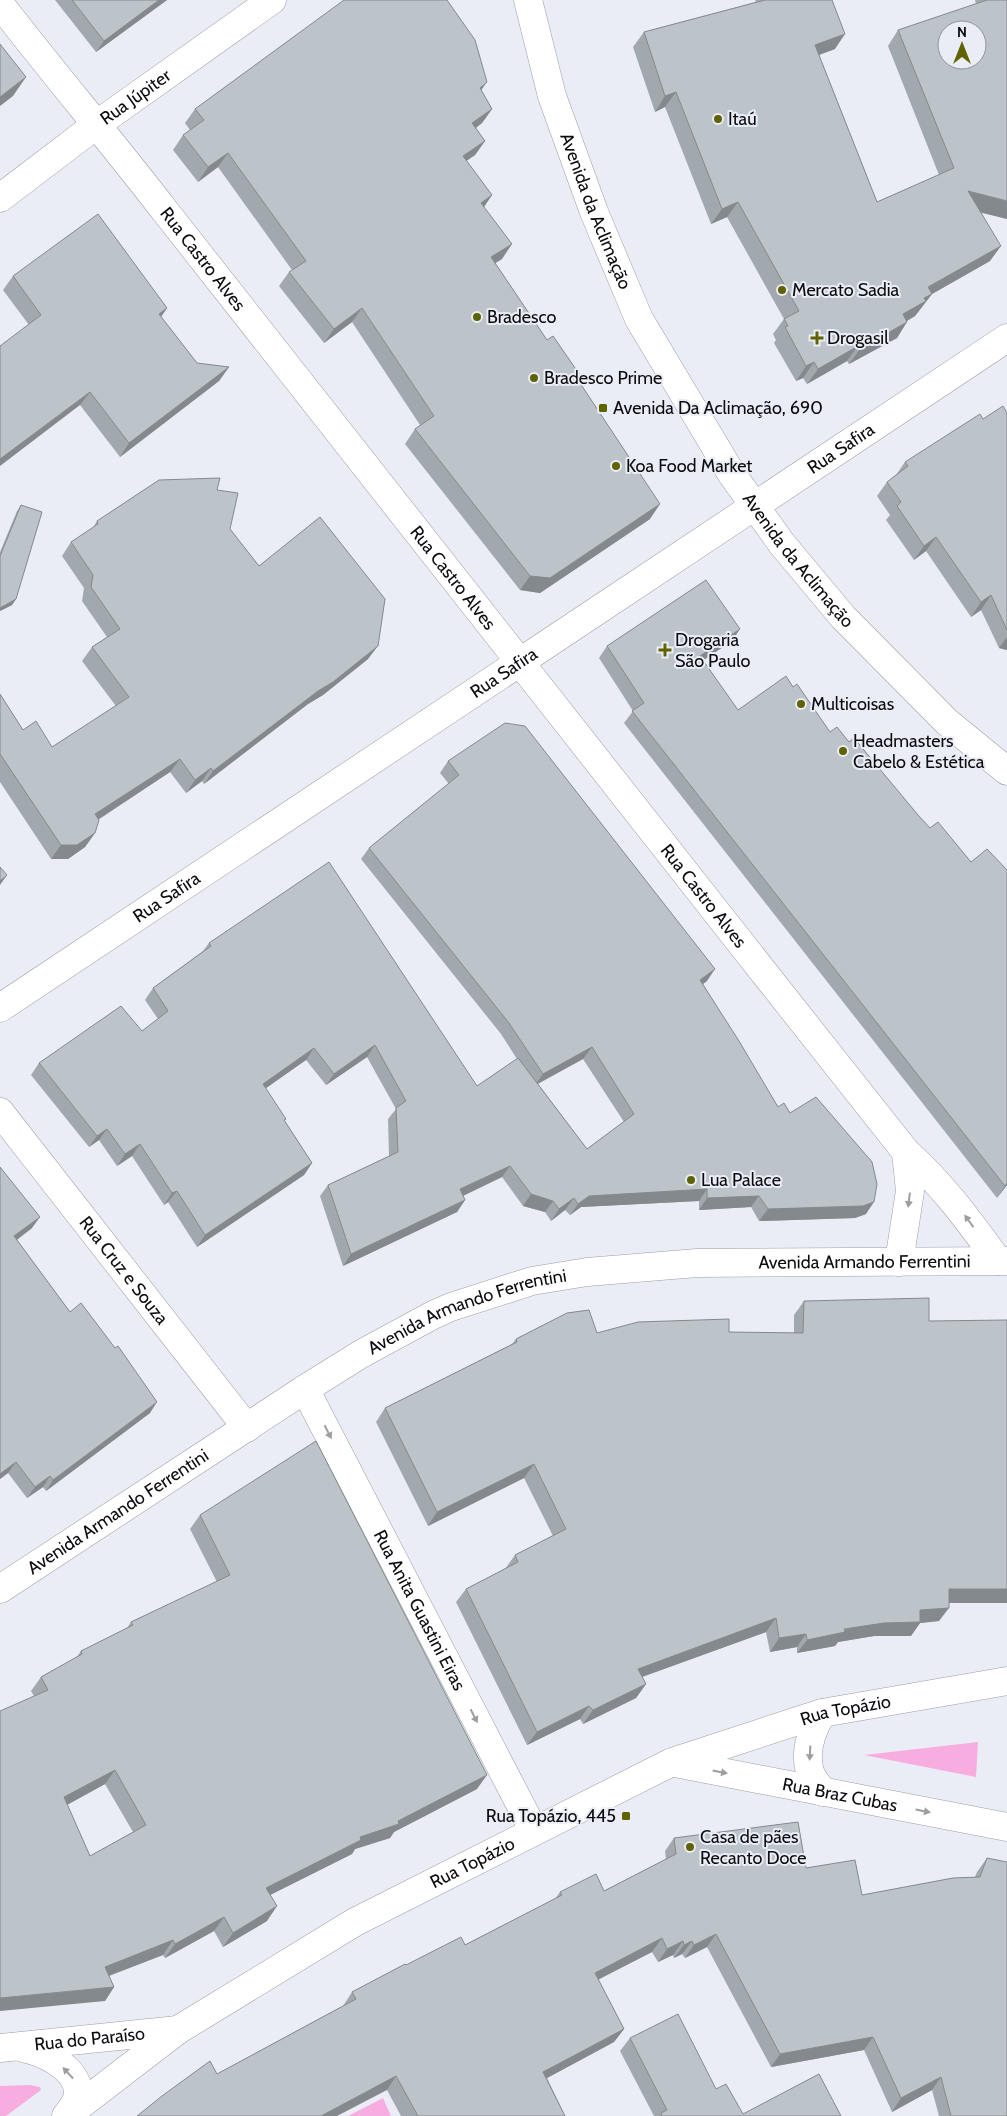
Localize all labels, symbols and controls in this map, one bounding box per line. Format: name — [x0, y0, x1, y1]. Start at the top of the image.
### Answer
north arrow — [937, 20, 987, 70]
text: N — [957, 23, 967, 41]
street label: Rua Júpiter — [96, 64, 175, 130]
place label: Itaú — [728, 108, 757, 130]
marker: Itaú — [712, 113, 724, 125]
street label: Avenida da Aclimação — [555, 130, 636, 293]
street label: Rua Castro Alves — [155, 203, 250, 316]
place label: Mercato Sadia — [792, 279, 900, 301]
marker: Mercato Sadia — [776, 284, 788, 296]
place label: Bradesco — [487, 306, 557, 328]
marker: Bradesco — [471, 311, 483, 323]
place label: Drogasil — [827, 327, 889, 349]
marker: Drogasil — [811, 332, 823, 344]
place label: Bradesco Prime — [544, 367, 662, 389]
marker: Bradesco Prime — [528, 372, 540, 384]
place label: Avenida Da Aclimação, 690 — [613, 397, 823, 419]
marker: Avenida Da Aclimação, 690 — [597, 402, 609, 414]
street label: Rua Safira — [803, 418, 879, 479]
place label: Koa Food Market — [626, 455, 752, 477]
marker: Koa Food Market — [610, 460, 622, 472]
street label: Avenida da Aclimação — [738, 489, 858, 632]
street label: Rua Castro Alves — [405, 521, 500, 634]
place label: Drogaria São Paulo — [675, 629, 750, 672]
street label: Rua Safira — [466, 643, 542, 703]
marker: Drogaria São Paulo — [659, 644, 671, 656]
place label: Multicoisas — [811, 693, 894, 715]
marker: Multicoisas — [795, 698, 807, 710]
place label: Headmasters Cabelo & Estética — [853, 730, 985, 773]
marker: Headmasters Cabelo & Estética — [837, 745, 849, 757]
street label: Rua Castro Alves — [656, 840, 751, 952]
street label: Rua Safira — [129, 867, 204, 927]
place label: Lua Palace — [701, 1169, 781, 1191]
marker: Lua Palace — [685, 1174, 697, 1186]
one-way arrow — [905, 1193, 913, 1209]
street label: Rua Cruz e Souza — [75, 1212, 173, 1329]
one-way arrow — [964, 1214, 974, 1228]
street label: Avenida Armando Ferrentini — [758, 1250, 971, 1274]
street label: Avenida Armando Ferrentini — [364, 1265, 568, 1359]
one-way arrow — [324, 1425, 332, 1439]
street label: Avenida Armando Ferrentini — [23, 1444, 213, 1579]
street label: Rua Anita Guastini Eiras — [369, 1526, 470, 1694]
street label: Rua Topázio — [797, 1690, 892, 1730]
one-way arrow — [470, 1709, 479, 1723]
one-way arrow — [805, 1746, 813, 1762]
one-way arrow — [712, 1768, 728, 1776]
street label: Rua Braz Cubas — [781, 1773, 899, 1817]
place label: Rua Topázio, 445 — [486, 1805, 616, 1827]
one-way arrow — [915, 1807, 930, 1815]
marker: Rua Topázio, 445 — [620, 1810, 632, 1822]
place label: Casa de pães Recanto Doce — [700, 1826, 807, 1869]
street label: Rua Topázio — [426, 1832, 518, 1893]
marker: Casa de pães Recanto Doce — [684, 1841, 696, 1853]
street label: Rua do Paraíso — [33, 2022, 146, 2055]
one-way arrow — [62, 2067, 74, 2079]

